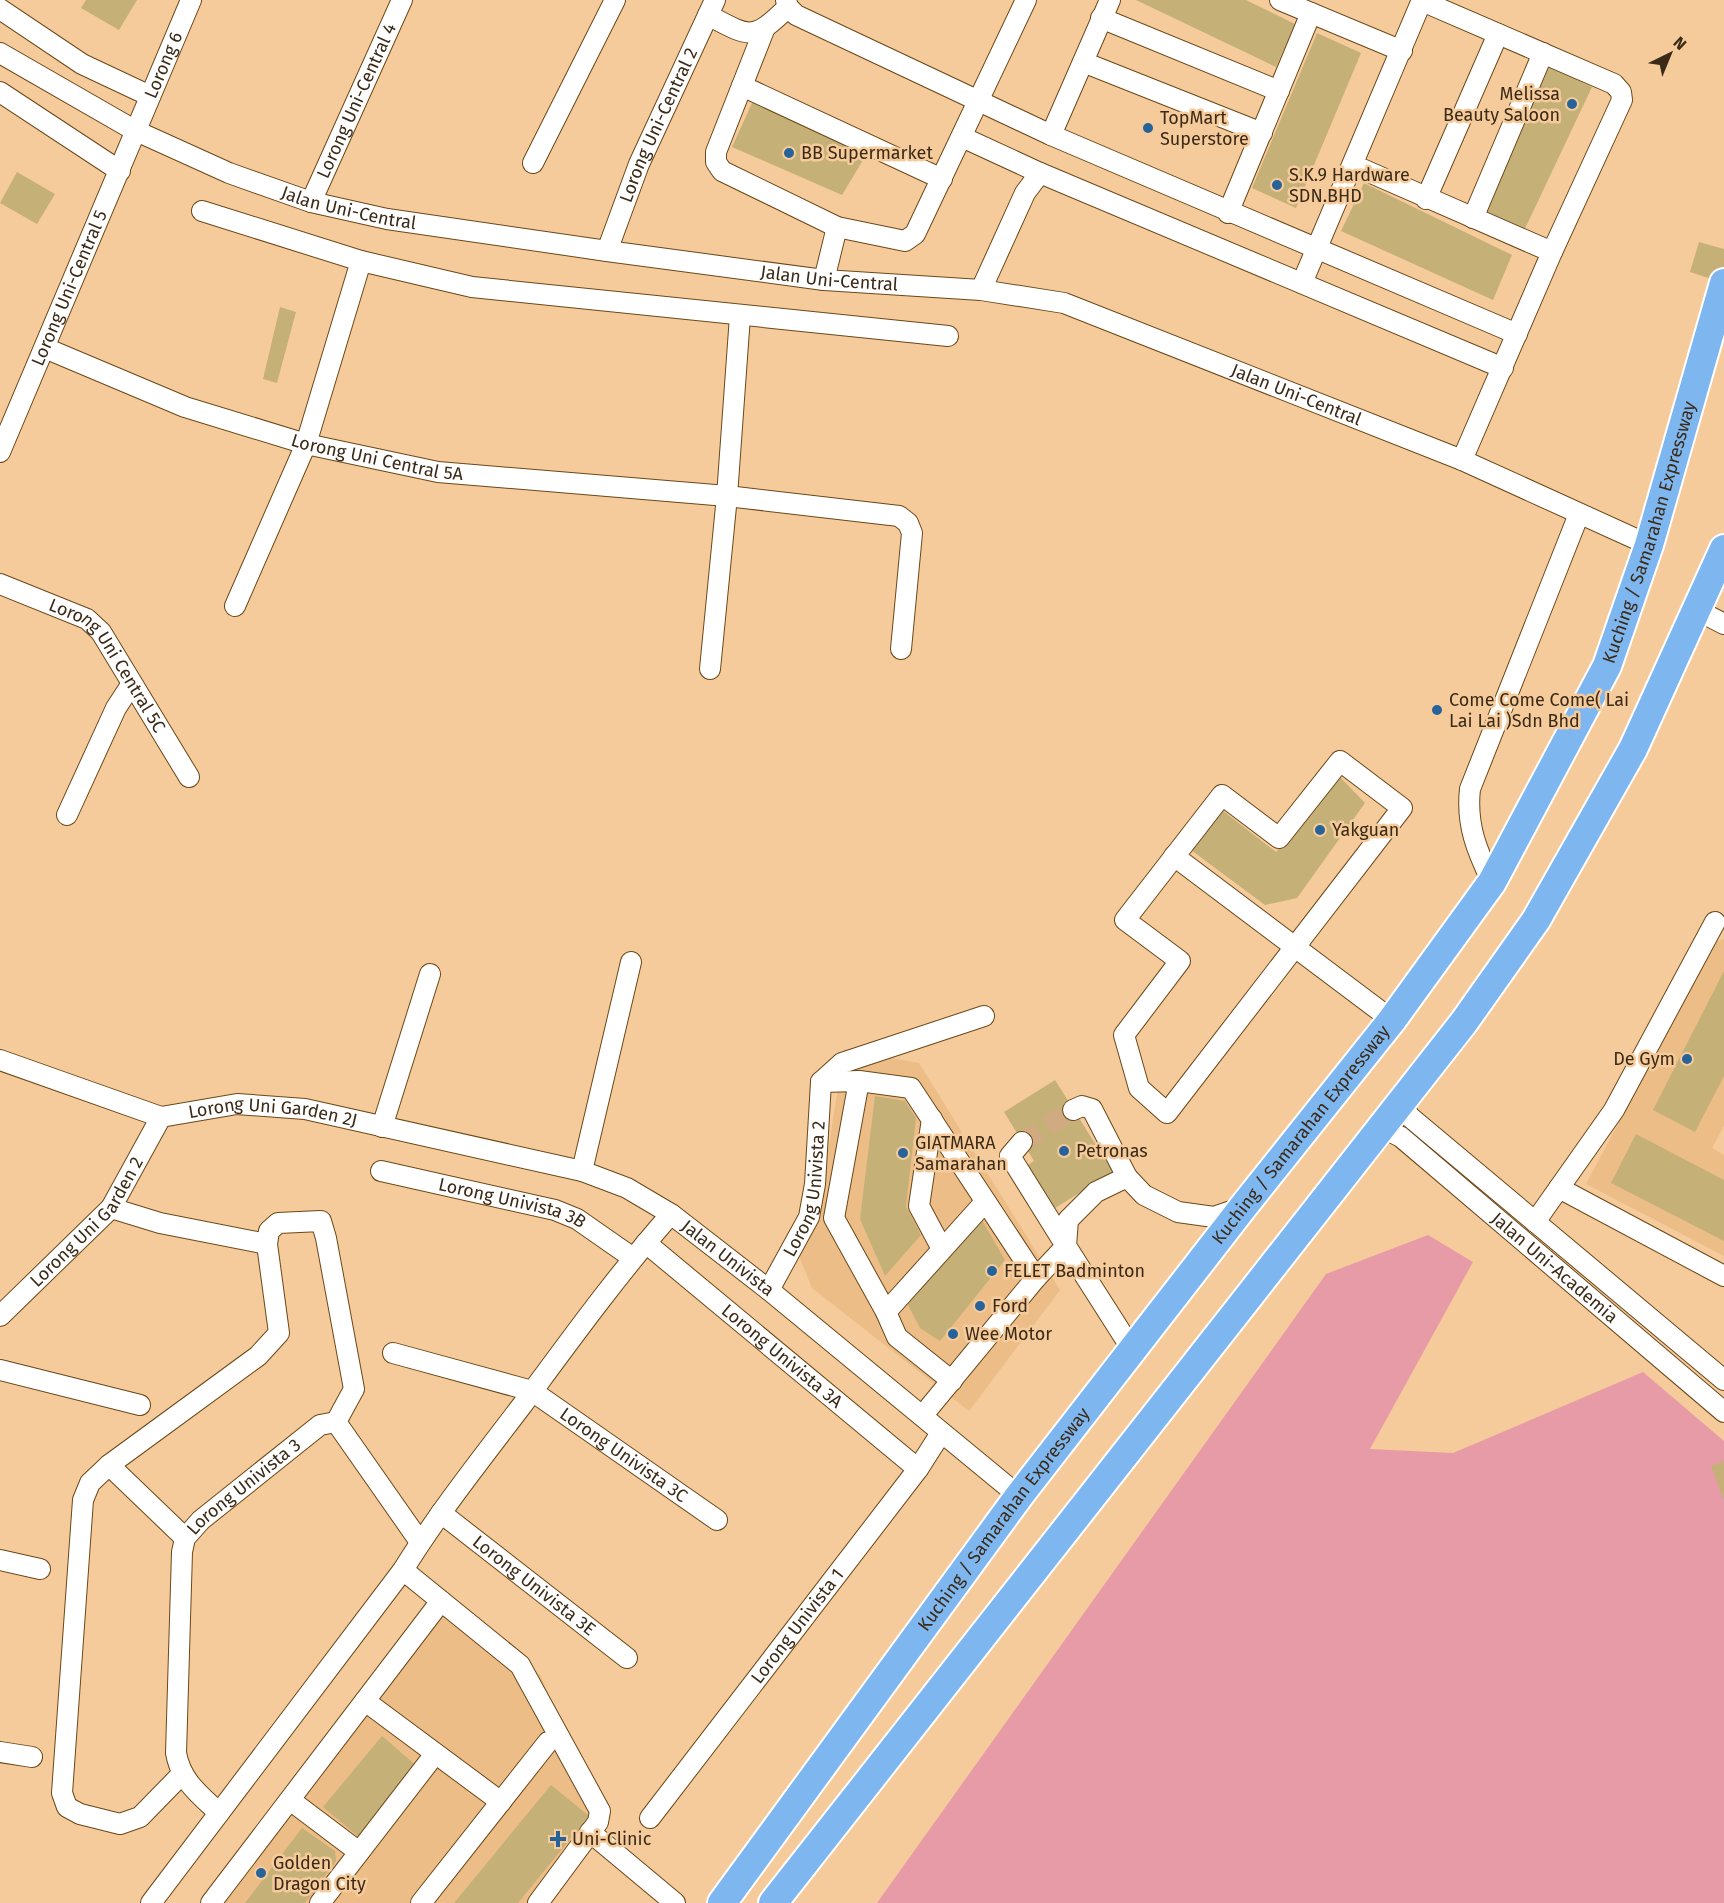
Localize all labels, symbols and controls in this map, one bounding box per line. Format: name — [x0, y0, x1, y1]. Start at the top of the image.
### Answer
street label: Lorong Uni-Central 4 — [312, 19, 401, 182]
north arrow — [1640, 24, 1700, 84]
street label: Lorong 6 — [140, 28, 187, 102]
text: N — [1670, 33, 1690, 54]
street label: Lorong Uni-Central 2 — [615, 44, 702, 206]
place label: Melissa Beauty Saloon — [1443, 83, 1560, 126]
marker: Melissa Beauty Saloon — [1565, 97, 1579, 111]
place label: TopMart Superstore — [1160, 107, 1249, 150]
marker: TopMart Superstore — [1141, 121, 1155, 135]
place label: BB Supermarket — [801, 142, 933, 164]
marker: BB Supermarket — [782, 146, 796, 160]
place label: S.K.9 Hardware SDN.BHD — [1289, 164, 1410, 207]
marker: S.K.9 Hardware SDN.BHD — [1270, 178, 1284, 192]
street label: Jalan Uni-Central — [278, 181, 418, 234]
street label: Lorong Uni-Central 5 — [27, 207, 112, 369]
street label: Jalan Uni-Central — [759, 261, 899, 296]
street label: Jalan Uni-Central — [1228, 359, 1365, 430]
street label: Kuching / Samarahan Expressway — [1598, 399, 1701, 666]
street label: Lorong Uni Central 5A — [288, 429, 465, 485]
street label: Lorong Uni Central 5C — [46, 594, 170, 736]
place label: Come Come Come( Lai Lai Lai )Sdn Bhd — [1449, 689, 1629, 732]
marker: Come Come Come( Lai Lai Lai )Sdn Bhd — [1430, 703, 1444, 717]
place label: Yakguan — [1332, 819, 1399, 841]
marker: Yakguan — [1313, 823, 1327, 837]
street label: Kuching / Samarahan Expressway — [1207, 1021, 1395, 1249]
place label: De Gym — [1613, 1048, 1675, 1070]
marker: De Gym — [1680, 1052, 1694, 1066]
street label: Lorong Uni Garden 2J — [187, 1093, 359, 1131]
street label: Lorong Univista 2 — [778, 1120, 830, 1260]
place label: GIATMARA Samarahan — [915, 1132, 1007, 1175]
place label: Petronas — [1076, 1140, 1148, 1162]
marker: Petronas — [1057, 1144, 1071, 1158]
marker: GIATMARA Samarahan — [896, 1146, 910, 1160]
street label: Lorong Uni Garden 2 — [25, 1153, 148, 1292]
street label: Lorong Univista 3B — [436, 1173, 590, 1233]
street label: Jalan Uni-Academia — [1487, 1208, 1622, 1328]
street label: Jalan Univista — [677, 1215, 779, 1301]
place label: FELET Badminton — [1004, 1260, 1145, 1282]
marker: FELET Badminton — [985, 1264, 999, 1278]
place label: Ford — [992, 1295, 1028, 1317]
street label: Lorong Univista 3A — [717, 1299, 848, 1413]
marker: Ford — [973, 1299, 987, 1313]
place label: Wee Motor — [965, 1323, 1052, 1345]
marker: Wee Motor — [946, 1327, 960, 1341]
street label: Lorong Univista 3C — [556, 1403, 692, 1507]
street label: Kuching / Samarahan Expressway — [913, 1403, 1095, 1636]
street label: Lorong Univista 3 — [182, 1434, 305, 1539]
street label: Lorong Univista 3E — [468, 1531, 600, 1640]
street label: Lorong Univista 1 — [746, 1564, 849, 1688]
place label: Uni-Clinic — [572, 1828, 652, 1850]
marker: Uni-Clinic — [549, 1830, 567, 1848]
place label: Golden Dragon City — [273, 1852, 366, 1895]
marker: Golden Dragon City — [254, 1866, 268, 1880]

